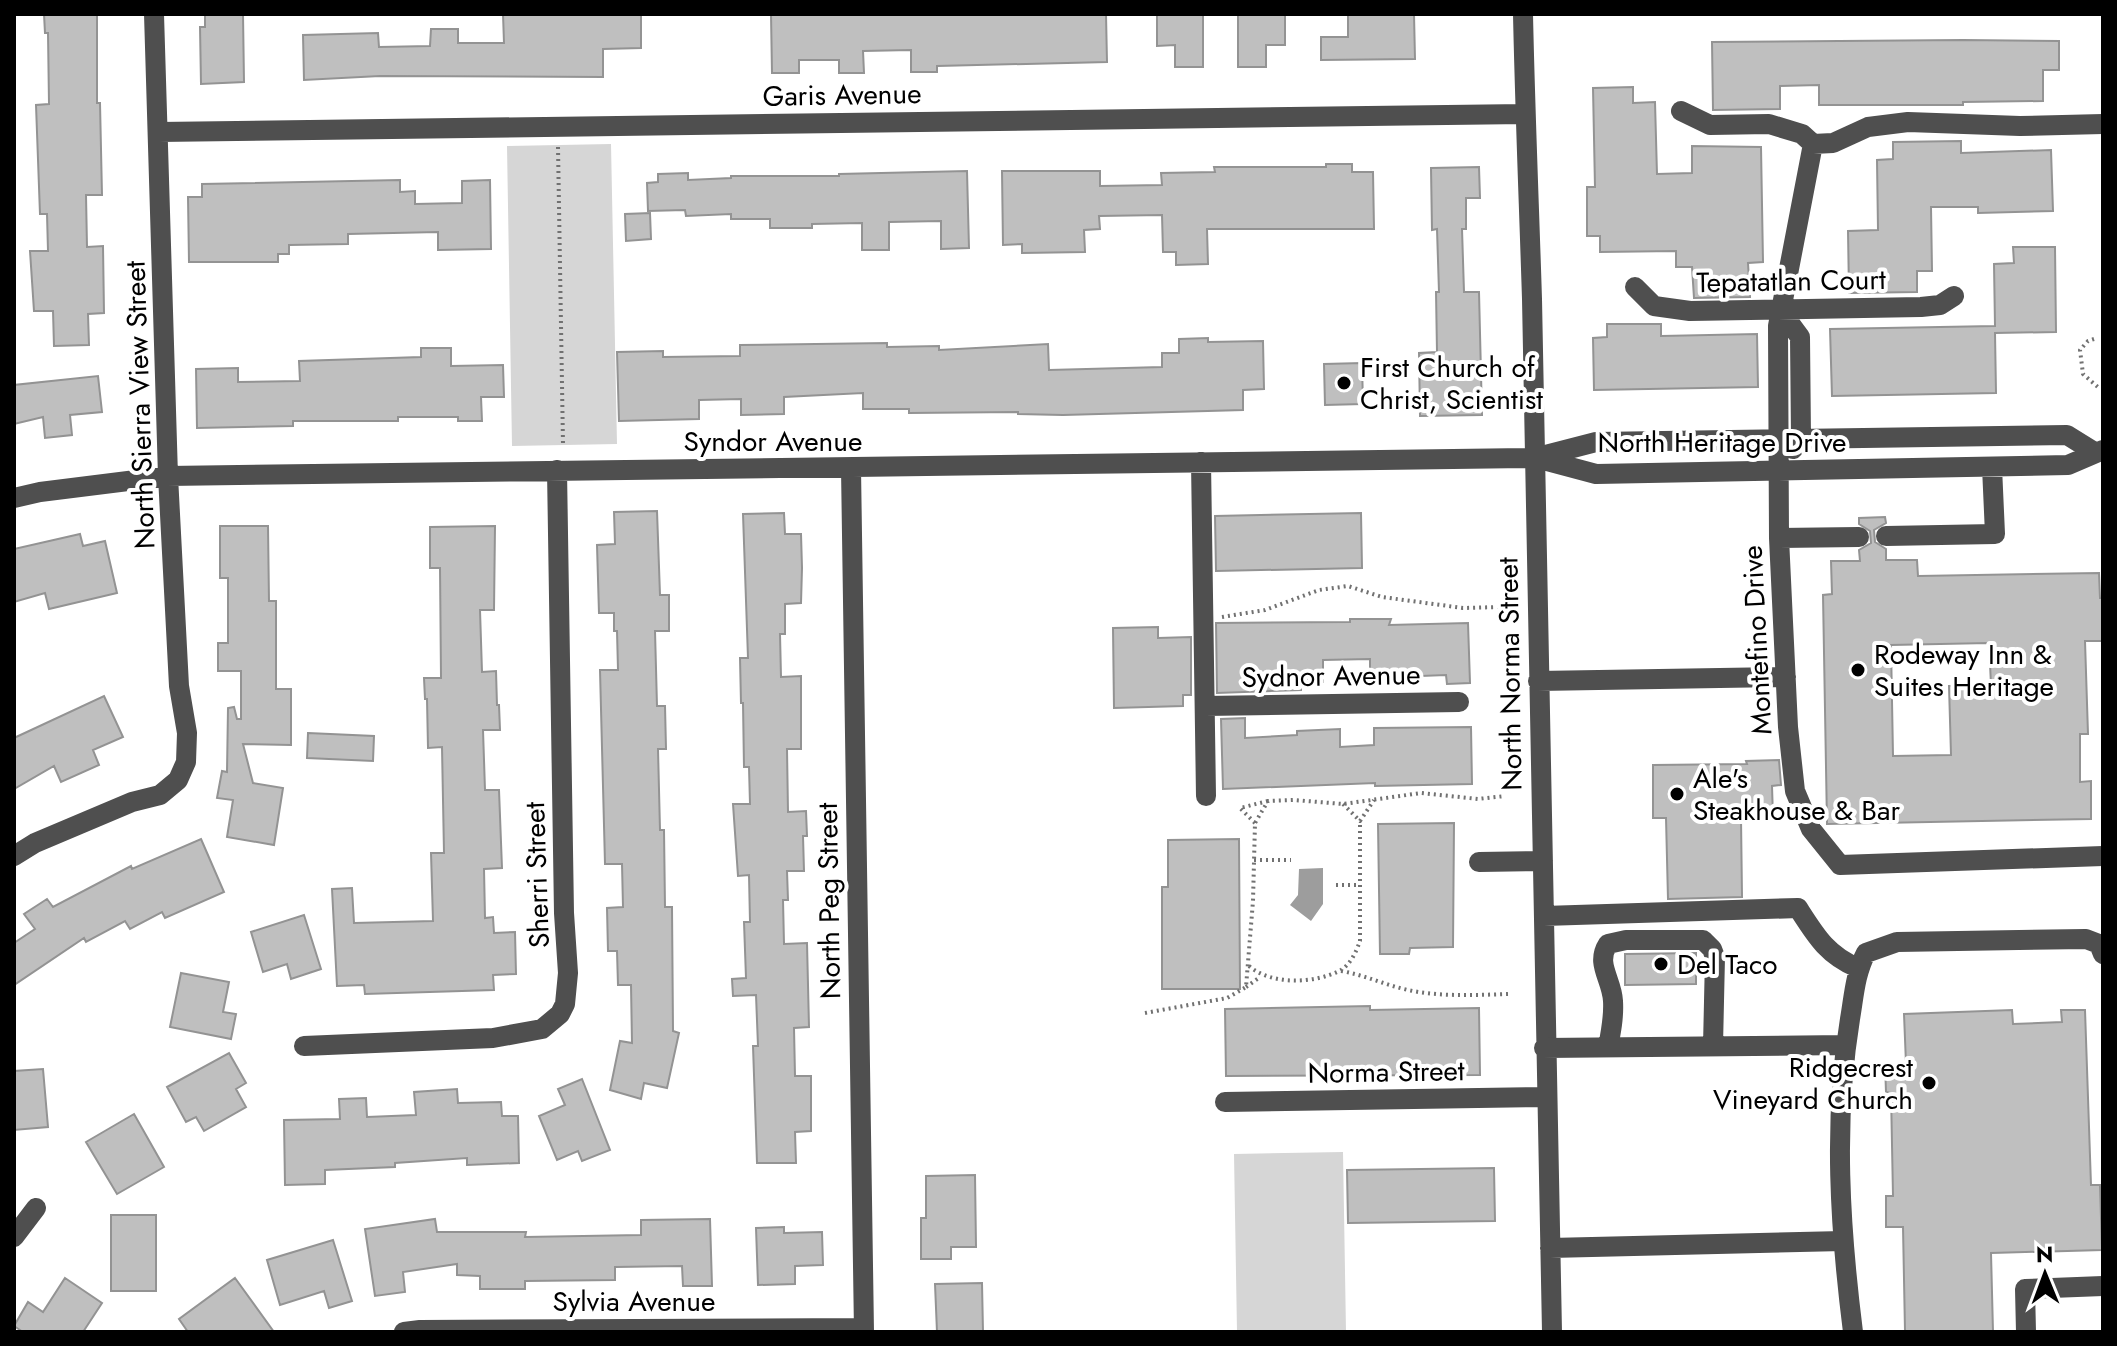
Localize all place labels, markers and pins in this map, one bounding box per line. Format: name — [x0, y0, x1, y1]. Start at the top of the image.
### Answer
place label: First Church of Christ, Scientist — [1360, 347, 1543, 420]
marker: First Church of Christ, Scientist — [1335, 374, 1353, 392]
place label: Rodeway Inn & Suites Heritage — [1874, 634, 2054, 707]
marker: Rodeway Inn & Suites Heritage — [1849, 661, 1867, 679]
place label: Ale's Steakhouse & Bar — [1693, 758, 1900, 831]
marker: Ale's Steakhouse & Bar — [1668, 785, 1686, 803]
place label: Del Taco — [1677, 944, 1778, 985]
marker: Del Taco — [1652, 955, 1670, 973]
place label: Ridgecrest Vineyard Church — [1713, 1047, 1913, 1120]
marker: Ridgecrest Vineyard Church — [1920, 1074, 1938, 1092]

